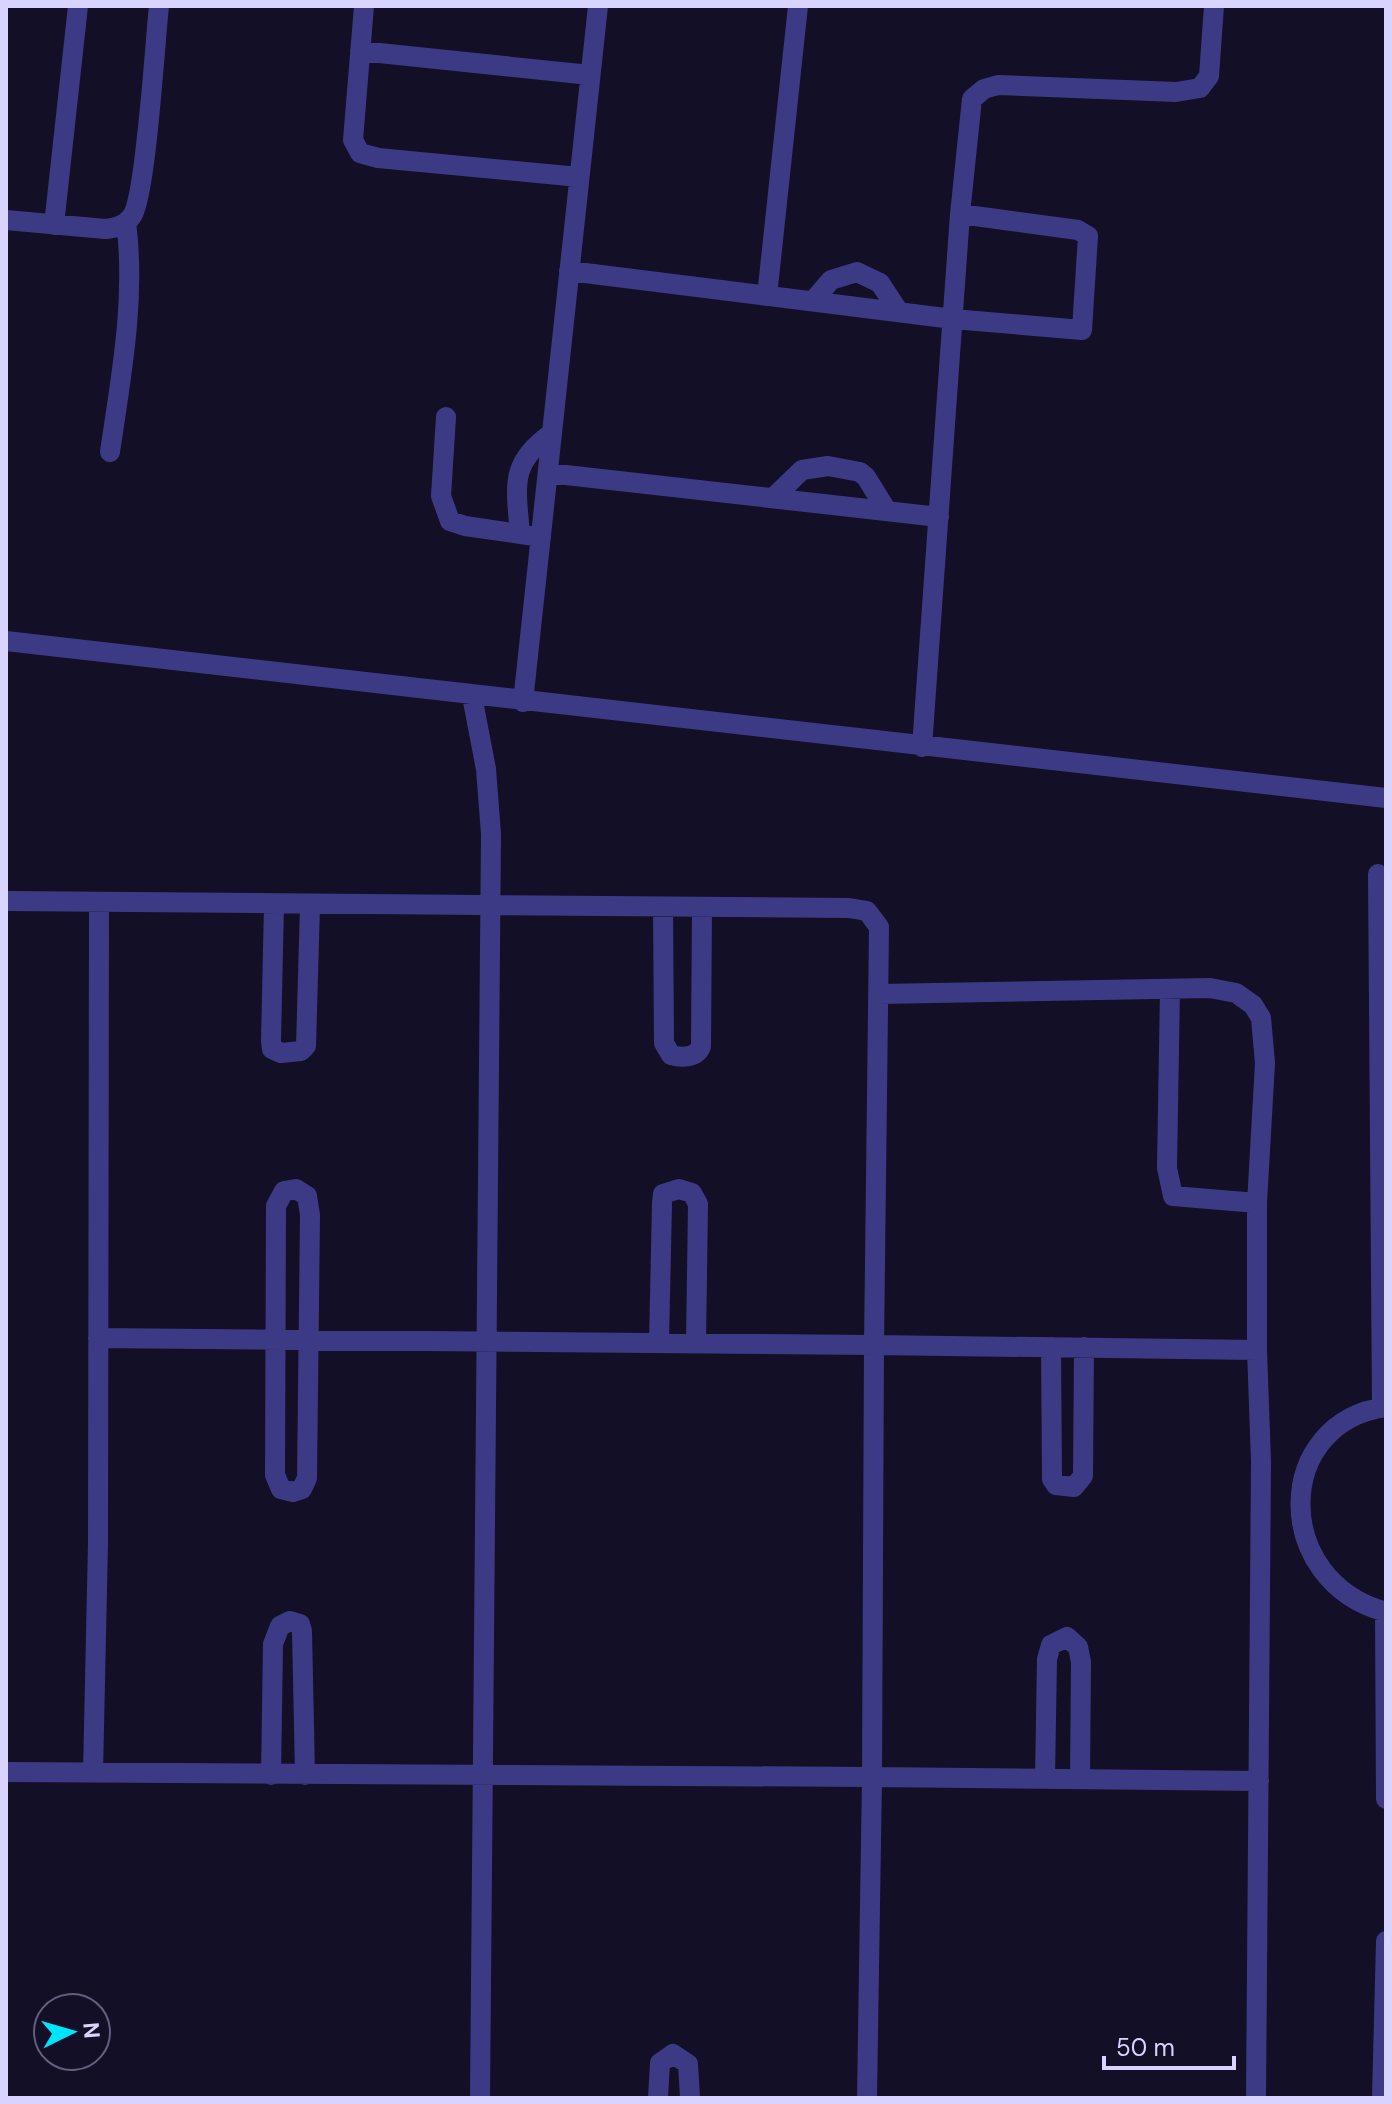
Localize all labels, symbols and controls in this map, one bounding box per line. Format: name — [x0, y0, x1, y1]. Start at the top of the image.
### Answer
north arrow — [32, 1992, 112, 2072]
scale bar — [1104, 2020, 1234, 2070]
text: N — [76, 2021, 107, 2040]
text: 50 m — [1116, 2032, 1175, 2063]

